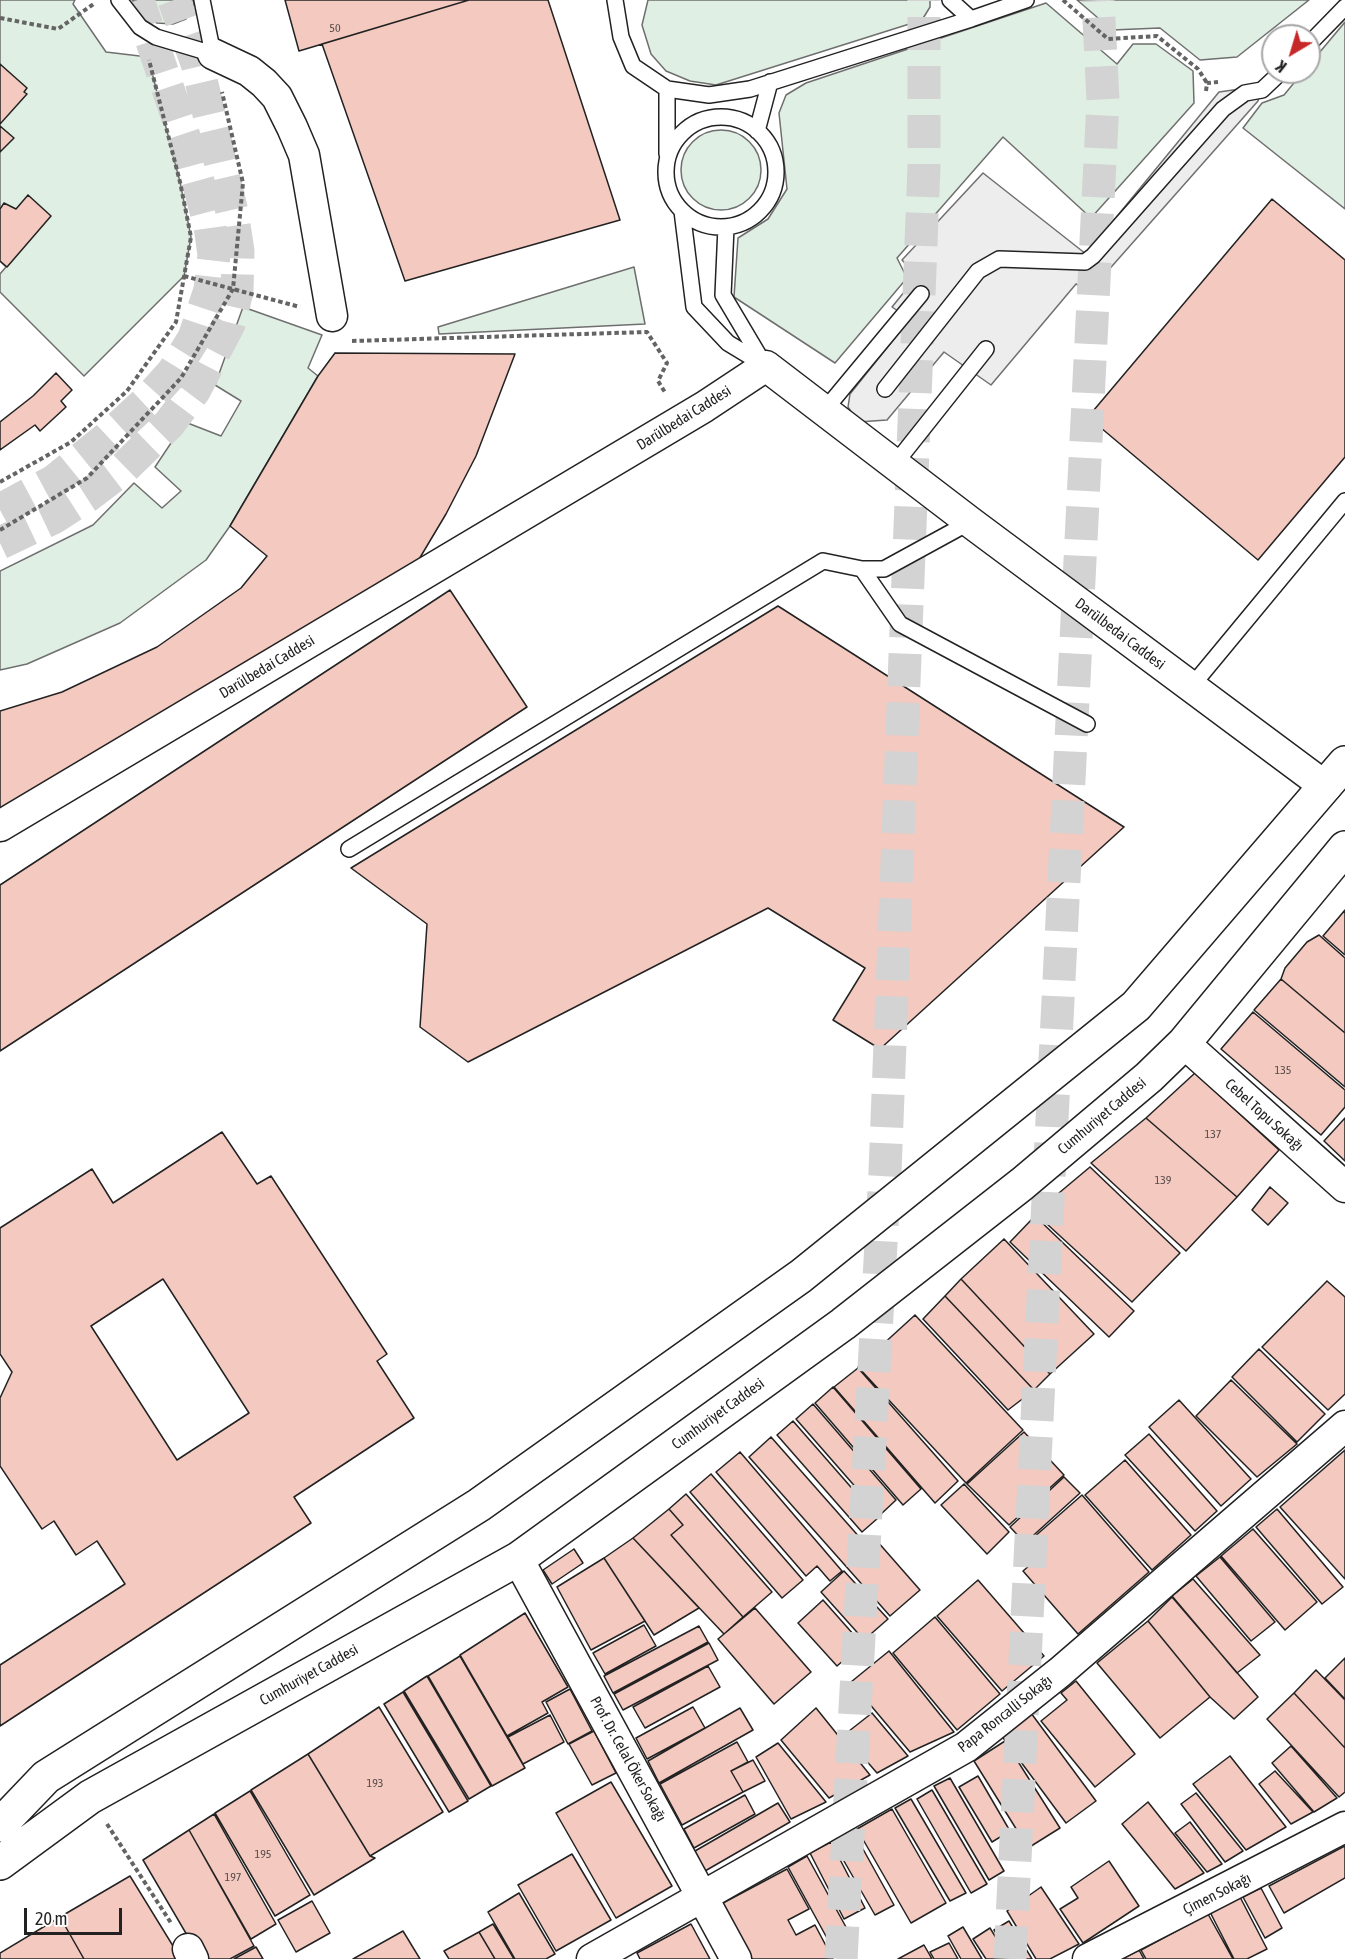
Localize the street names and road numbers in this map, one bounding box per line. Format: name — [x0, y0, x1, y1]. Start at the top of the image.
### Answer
street label: Darülbedai Caddesi — [633, 382, 735, 454]
street label: Darülbedai Caddesi — [1071, 594, 1169, 674]
street label: Darülbedai Caddesi — [216, 631, 318, 703]
street label: Cumhuriyet Caddesi — [1054, 1074, 1150, 1158]
street label: Cebel Topu Sokağı — [1221, 1075, 1307, 1155]
street label: Cumhuriyet Caddesi — [668, 1374, 768, 1454]
street label: Cumhuriyet Caddesi — [257, 1640, 361, 1710]
street label: Papa Roncalli Sokağı — [954, 1672, 1056, 1756]
street label: Prof. Dr. Celal Öker Sokağı — [586, 1693, 670, 1825]
street label: Çimen Sokağı — [1180, 1869, 1254, 1919]

